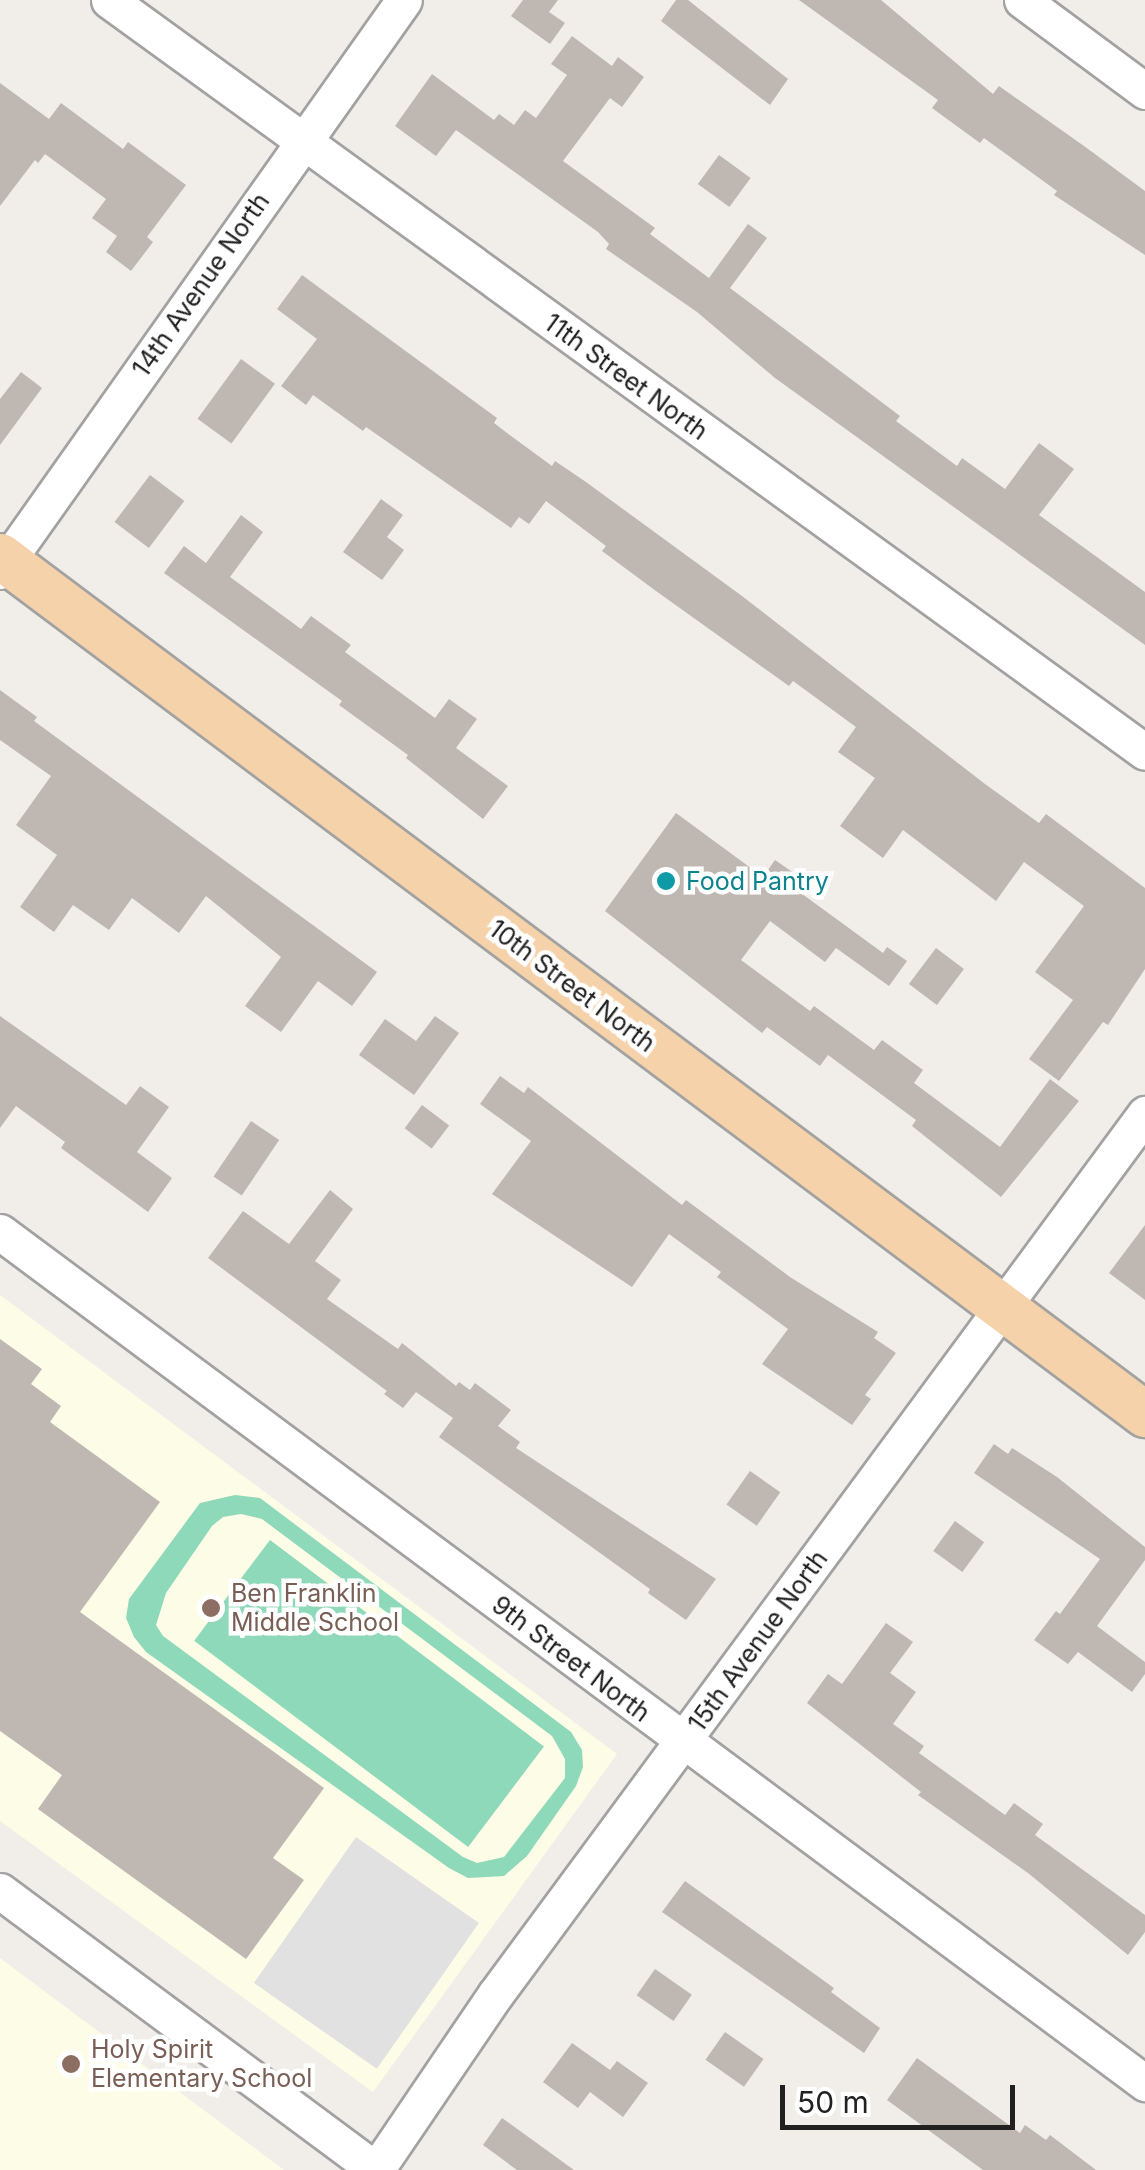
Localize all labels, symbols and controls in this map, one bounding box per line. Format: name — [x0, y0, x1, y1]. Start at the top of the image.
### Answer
street label: 14th Avenue North — [126, 187, 276, 383]
street label: 11th Street North — [538, 308, 714, 446]
place label: Food Pantry — [686, 866, 829, 896]
marker: Food Pantry — [655, 870, 677, 892]
street label: 10th Street North — [483, 914, 661, 1058]
street label: 15th Avenue North — [682, 1544, 834, 1738]
place label: Ben Franklin Middle School — [231, 1579, 399, 1638]
street label: 9th Street North — [486, 1590, 656, 1728]
marker: Ben Franklin Middle School — [200, 1597, 222, 1619]
place label: Holy Spirit Elementary School — [91, 2035, 312, 2094]
marker: Holy Spirit Elementary School — [60, 2053, 82, 2075]
scale bar — [785, 2065, 1020, 2127]
text: 50 m — [797, 2084, 869, 2120]

